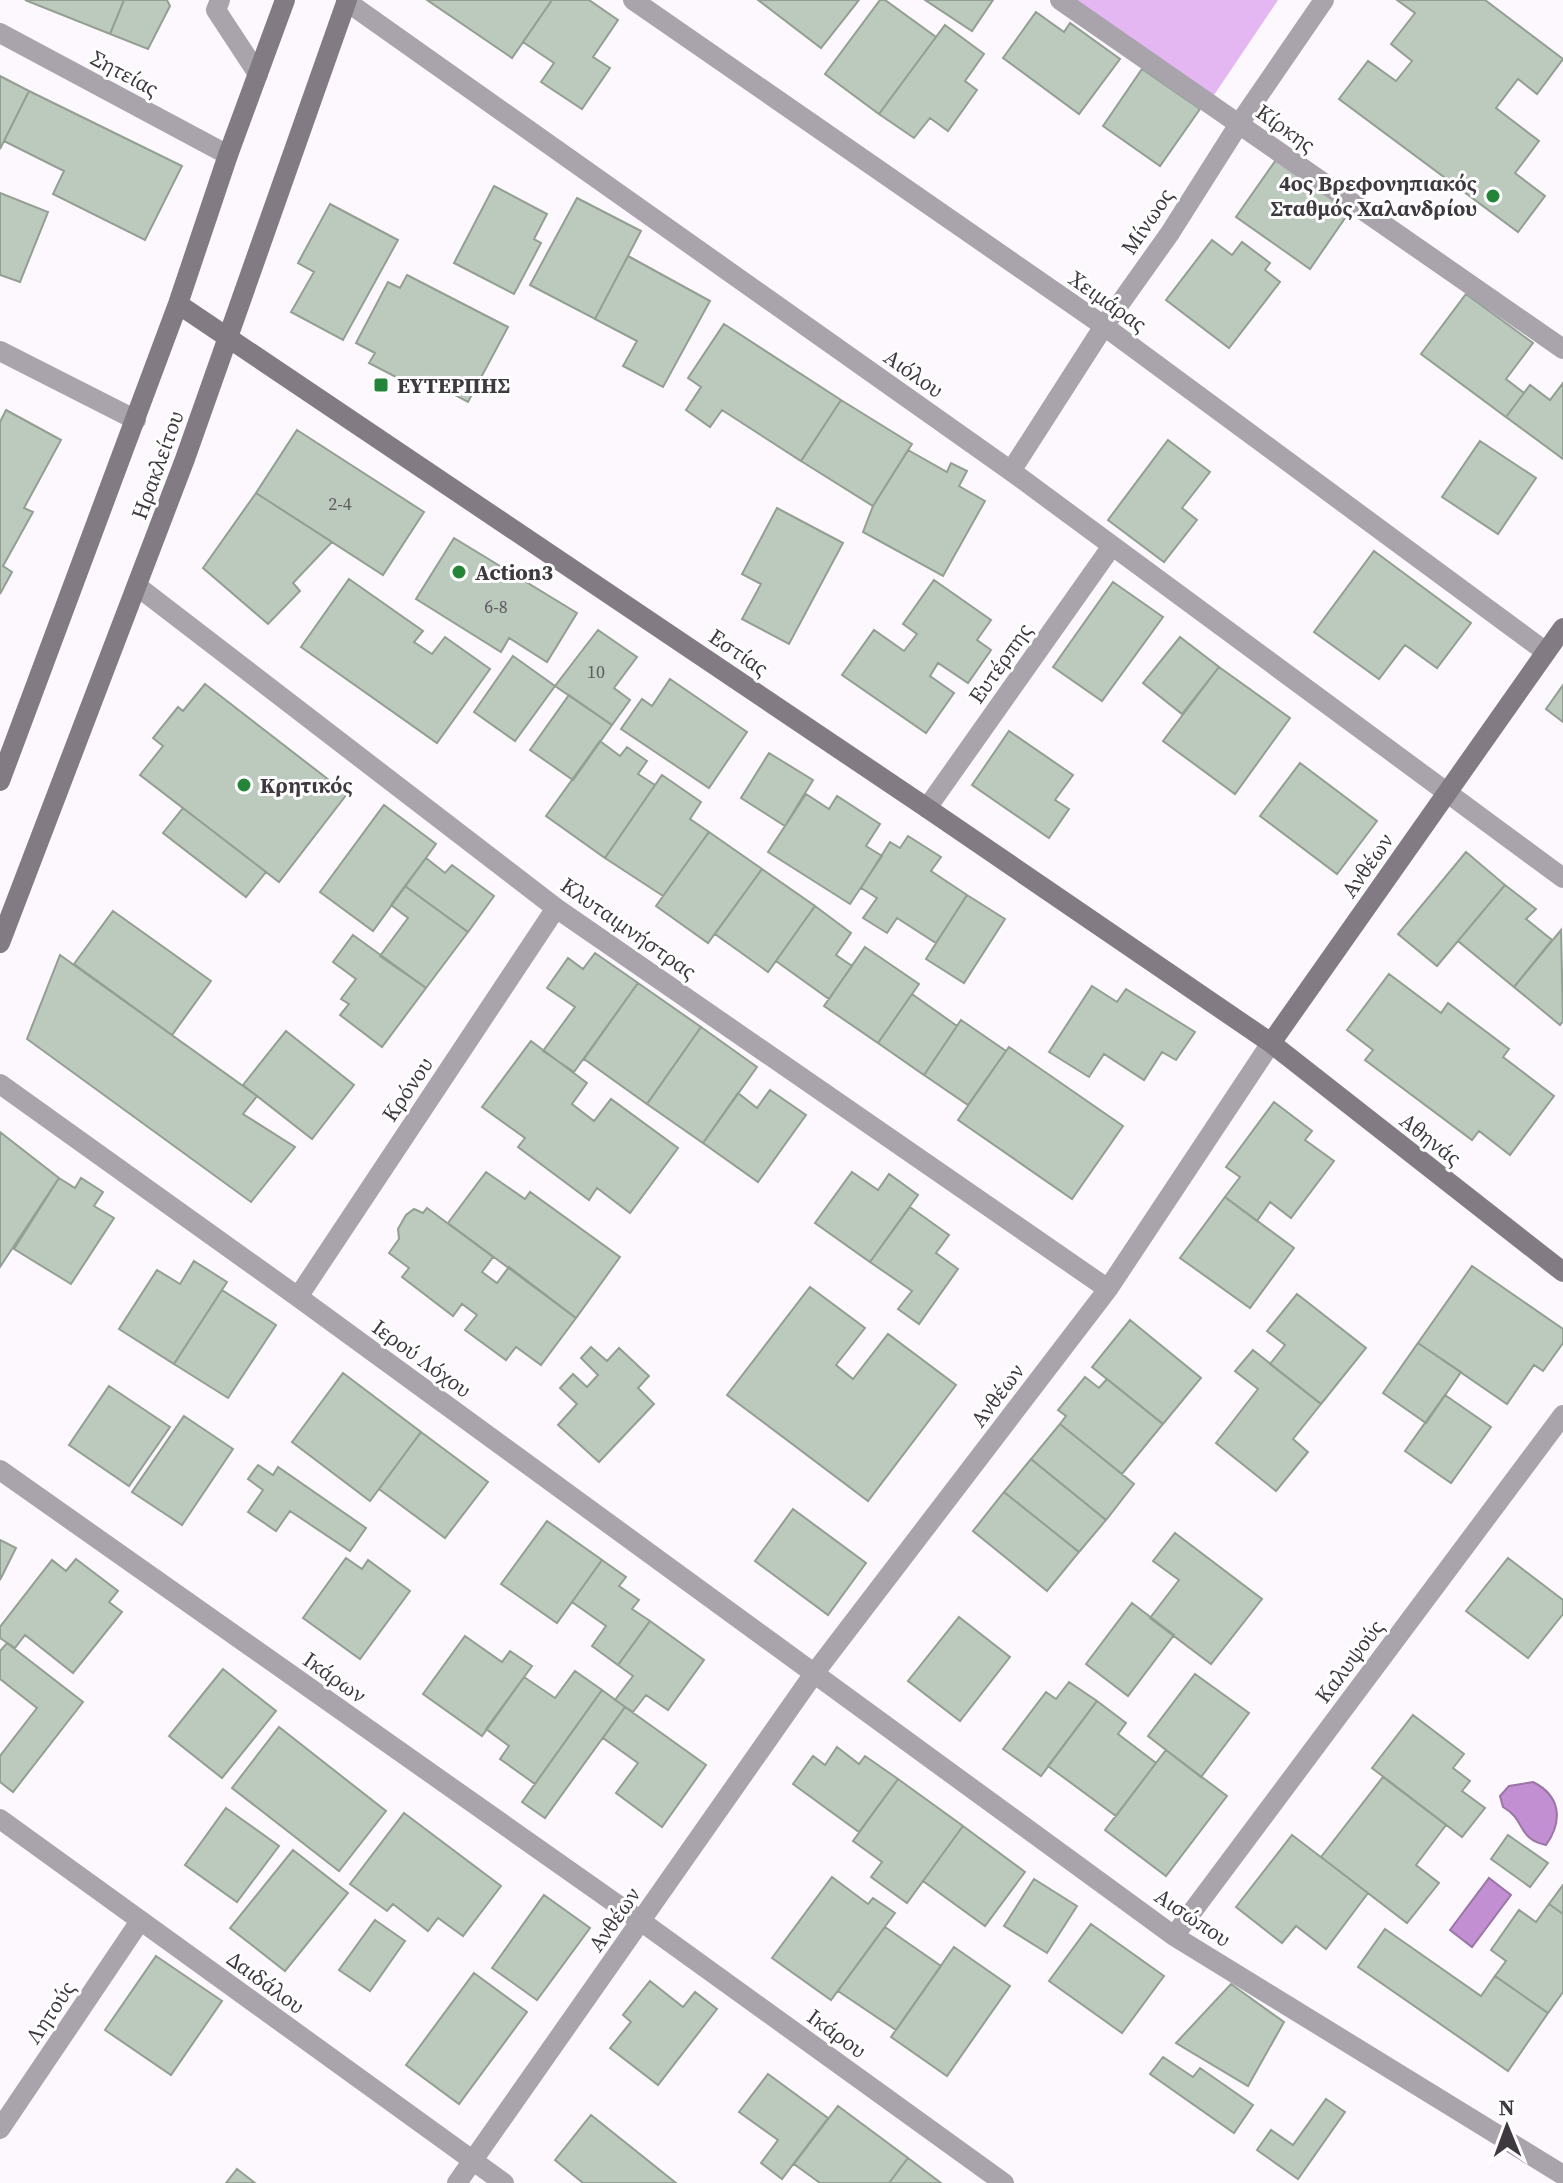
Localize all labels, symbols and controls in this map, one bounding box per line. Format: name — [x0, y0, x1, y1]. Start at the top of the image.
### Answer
street label: Σητείας — [86, 43, 164, 103]
street label: Κίρκης — [1250, 97, 1322, 159]
place label: 4ος Βρεφονηπιακός Σταθμός Χαλανδρίου — [1270, 168, 1477, 223]
street label: Μίνωος — [1114, 182, 1180, 260]
marker: 4ος Βρεφονηπιακός Σταθμός Χαλανδρίου — [1484, 187, 1502, 205]
street label: Χειμάρας — [1063, 263, 1153, 339]
street label: Αιόλου — [878, 342, 950, 404]
place label: ΕΥΤΕΡΠΗΣ — [397, 370, 510, 400]
marker: ΕΥΤΕΡΠΗΣ — [372, 376, 390, 394]
street label: Ηρακλείτου — [124, 407, 190, 523]
house number: 2-4 — [328, 491, 352, 516]
place label: Action3 — [475, 557, 553, 587]
marker: Action3 — [450, 563, 468, 581]
house number: 6-8 — [484, 594, 508, 619]
street label: Ευτέρπης — [961, 617, 1039, 709]
street label: Εστίας — [703, 621, 775, 683]
house number: 10 — [587, 659, 605, 684]
place label: Κρητικός — [260, 770, 353, 800]
marker: Κρητικός — [235, 776, 253, 794]
street label: Ανθέων — [1334, 827, 1400, 903]
street label: Κλυταιμνήστρας — [555, 870, 703, 986]
street label: Κρόνου — [375, 1051, 439, 1127]
street label: Αθηνάς — [1394, 1105, 1468, 1173]
street label: Ιερού Λόχου — [366, 1312, 478, 1404]
street label: Ανθέων — [963, 1357, 1031, 1433]
street label: Καλυψούς — [1308, 1613, 1390, 1709]
street label: Ικάρων — [297, 1644, 373, 1710]
street label: Ανθέων — [581, 1881, 647, 1957]
street label: Αισώπου — [1149, 1881, 1237, 1953]
street label: Δαιδάλου — [221, 1944, 311, 2020]
street label: Λητούς — [18, 1975, 82, 2049]
street label: Ικάρου — [801, 2001, 873, 2065]
north arrow — [1467, 2087, 1547, 2167]
text: N — [1498, 2092, 1515, 2122]

